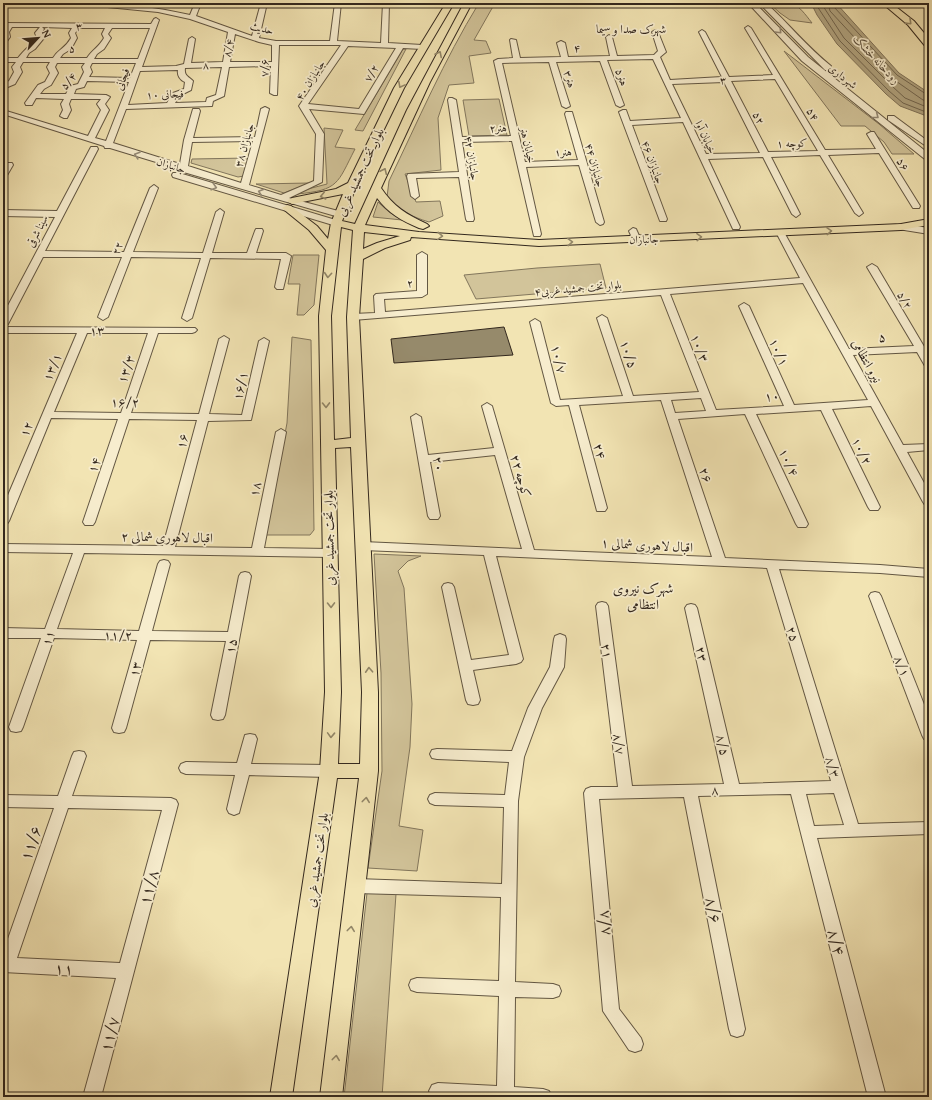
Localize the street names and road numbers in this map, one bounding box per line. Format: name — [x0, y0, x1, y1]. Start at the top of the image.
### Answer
street label: حدیث — [249, 17, 276, 39]
street label: ۳ — [76, 18, 82, 34]
street label: ۸/۴ — [218, 37, 238, 58]
street label: ۵ — [69, 40, 75, 56]
street label: ۴ — [574, 40, 581, 56]
street label: ۴۰ جانبازان — [291, 56, 329, 103]
street label: ۸ — [203, 57, 209, 73]
street label: ۷/۶ — [256, 59, 272, 77]
street label: شهرداری — [825, 60, 861, 93]
street label: ۷/۲ — [359, 61, 383, 85]
street label: فیجانی — [111, 66, 133, 92]
street label: هنر۵ — [611, 66, 633, 88]
street label: هنر۳ — [560, 68, 580, 90]
street label: ۵/۴ — [56, 69, 80, 93]
street label: ۳ — [720, 72, 726, 88]
street label: فیجانی ۱۰ — [146, 85, 184, 103]
street label: ۵۴ — [803, 104, 823, 124]
street label: ۵۲ — [749, 109, 769, 127]
street label: خیابان آوا — [691, 118, 721, 156]
street label: هنر۲ — [489, 120, 507, 136]
street label: ۳۸ جانبازان — [230, 121, 258, 169]
street label: خیابان هنر — [516, 124, 540, 165]
street label: بلوار تخت جمشید غربی — [331, 125, 389, 219]
street label: کوچه ۱ — [776, 134, 808, 152]
street label: ۴۲ جانبازان — [461, 135, 483, 182]
street label: ۴۶ جانبازان — [638, 138, 668, 186]
street label: ۴۴ جانبازان — [581, 141, 609, 189]
street label: هنر۱ — [554, 144, 572, 160]
street label: جانبازان — [154, 153, 188, 177]
street label: ۵۶ — [893, 154, 913, 174]
street label: سینا شرقی — [22, 212, 52, 250]
street label: جانبازان — [629, 230, 659, 248]
street label: ۲۲ — [107, 239, 127, 257]
street label: ۲ — [407, 275, 413, 291]
street label: بلوار تخت جمشید غربی۴ — [534, 276, 622, 300]
street label: ۵/۲ — [894, 288, 916, 312]
street label: ۱۳ — [89, 321, 105, 340]
street label: ۵ — [878, 327, 886, 347]
street label: ۱۰/۳ — [686, 331, 714, 365]
street label: ۱۰/۱ — [764, 335, 794, 369]
street label: نیرو انتظامی — [847, 336, 887, 386]
street label: ۱۰/۵ — [615, 337, 643, 371]
street label: ۱۰/۷ — [546, 343, 572, 375]
street label: ۱۳/۱ — [38, 350, 66, 384]
street label: ۱۳/۳ — [112, 352, 140, 386]
street label: ۱۶/۱ — [227, 370, 253, 402]
street label: ۱۰ — [764, 386, 780, 406]
street label: ۱۶/۲ — [110, 392, 140, 412]
street label: ۱۲ — [14, 418, 38, 440]
street label: ۱۶ — [171, 431, 193, 451]
street label: ۱۰/۲ — [847, 434, 877, 468]
street label: ۲۴ — [589, 441, 611, 461]
street label: ۱۰/۴ — [774, 445, 804, 479]
street label: کوچه ۲۲ — [506, 452, 536, 500]
street label: ۱۴ — [83, 454, 106, 475]
street label: ۲۰ — [428, 455, 450, 473]
street label: ۲۶ — [695, 465, 717, 485]
street label: ۱۸ — [244, 480, 266, 498]
street label: بلوار تخت جمشید غربی — [319, 490, 339, 586]
street label: اقبال لاهوری شمالی ۲ — [121, 527, 213, 547]
street label: اقبال لاهوری شمالی ۱ — [601, 533, 694, 557]
street label: ۲۵ — [782, 624, 804, 644]
street label: ۱۱/۲ — [103, 625, 133, 645]
street label: ۱۱ — [36, 628, 60, 648]
street label: ۱۵ — [220, 637, 242, 655]
street label: ۲۱ — [597, 642, 617, 660]
street label: ۲۳ — [691, 644, 713, 664]
street label: ۸/۱ — [889, 653, 915, 679]
street label: ۱۳ — [124, 659, 146, 679]
street label: ۸/۷ — [608, 732, 630, 756]
street label: ۸/۵ — [711, 732, 735, 758]
street label: ۸/۳ — [821, 754, 845, 780]
street label: ۸ — [711, 780, 719, 800]
street label: بلوار تخت جمشید غربی — [301, 811, 333, 909]
street label: ۱۱/۶ — [13, 822, 47, 864]
street label: ۱۱/۸ — [132, 867, 164, 907]
street label: ۸/۶ — [700, 895, 728, 925]
street label: ۸/۸ — [590, 909, 616, 937]
street label: ۸/۴ — [822, 926, 852, 958]
street label: ۱۱ — [54, 956, 74, 980]
street label: ۱۱/۷ — [93, 1014, 125, 1054]

